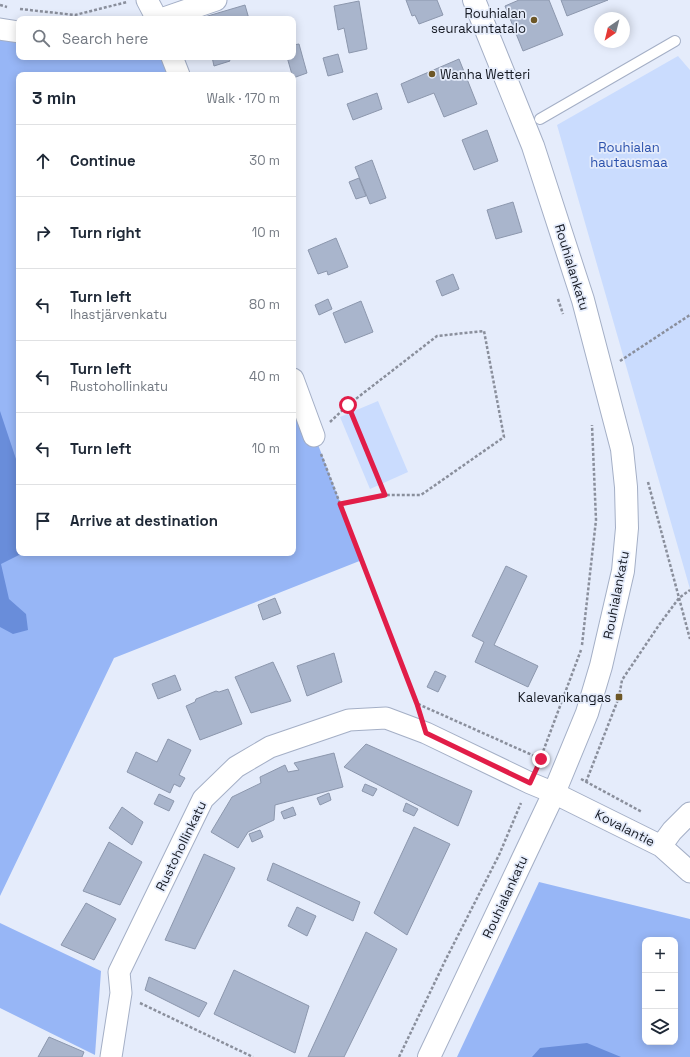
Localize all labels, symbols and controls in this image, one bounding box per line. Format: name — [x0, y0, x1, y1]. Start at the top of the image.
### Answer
place label: Rouhialan seurakuntatalo — [431, 5, 526, 37]
north arrow — [594, 12, 630, 48]
marker: Rouhialan seurakuntatalo — [529, 15, 539, 25]
search box — [16, 16, 296, 60]
icon: search — [30, 27, 52, 49]
text: Search here — [62, 29, 148, 48]
place label: Wanha Wetteri — [440, 66, 530, 83]
marker: Wanha Wetteri — [427, 69, 437, 79]
text: 3 min — [32, 87, 76, 109]
text: Walk · 170 m — [206, 90, 280, 107]
park label: Rouhialan hautausmaa — [590, 139, 668, 171]
icon: ahead — [32, 150, 54, 172]
text: Continue — [70, 151, 136, 170]
text: 30 m — [249, 152, 280, 169]
icon: right — [32, 222, 54, 244]
street label: Rouhialankatu — [551, 222, 593, 312]
text: Turn right — [70, 223, 141, 242]
text: 10 m — [252, 224, 280, 241]
text: Turn left — [70, 287, 132, 306]
icon: left — [32, 294, 54, 316]
text: 80 m — [249, 296, 280, 313]
text: Ihastjärvenkatu — [70, 306, 167, 323]
text: Turn left — [70, 359, 132, 378]
icon: left — [32, 366, 54, 388]
text: 40 m — [249, 368, 280, 385]
text: Rustohollinkatu — [70, 378, 168, 395]
route start — [339, 396, 357, 414]
icon: left — [32, 438, 54, 460]
text: Turn left — [70, 439, 132, 458]
text: 10 m — [252, 440, 280, 457]
icon: arrive — [32, 510, 54, 532]
text: Arrive at destination — [70, 511, 218, 530]
street label: Rouhialankatu — [599, 550, 633, 640]
place label: Kalevankangas — [518, 689, 611, 706]
marker: Kalevankangas — [614, 692, 624, 702]
route end — [532, 750, 550, 768]
street label: Rustohollinkatu — [152, 798, 210, 894]
street label: Kovalantie — [592, 806, 658, 850]
street label: Rouhialankatu — [478, 853, 532, 941]
map controls — [642, 937, 678, 1045]
button: + — [642, 937, 678, 973]
button: − — [642, 973, 678, 1009]
button: layers — [642, 1009, 678, 1045]

